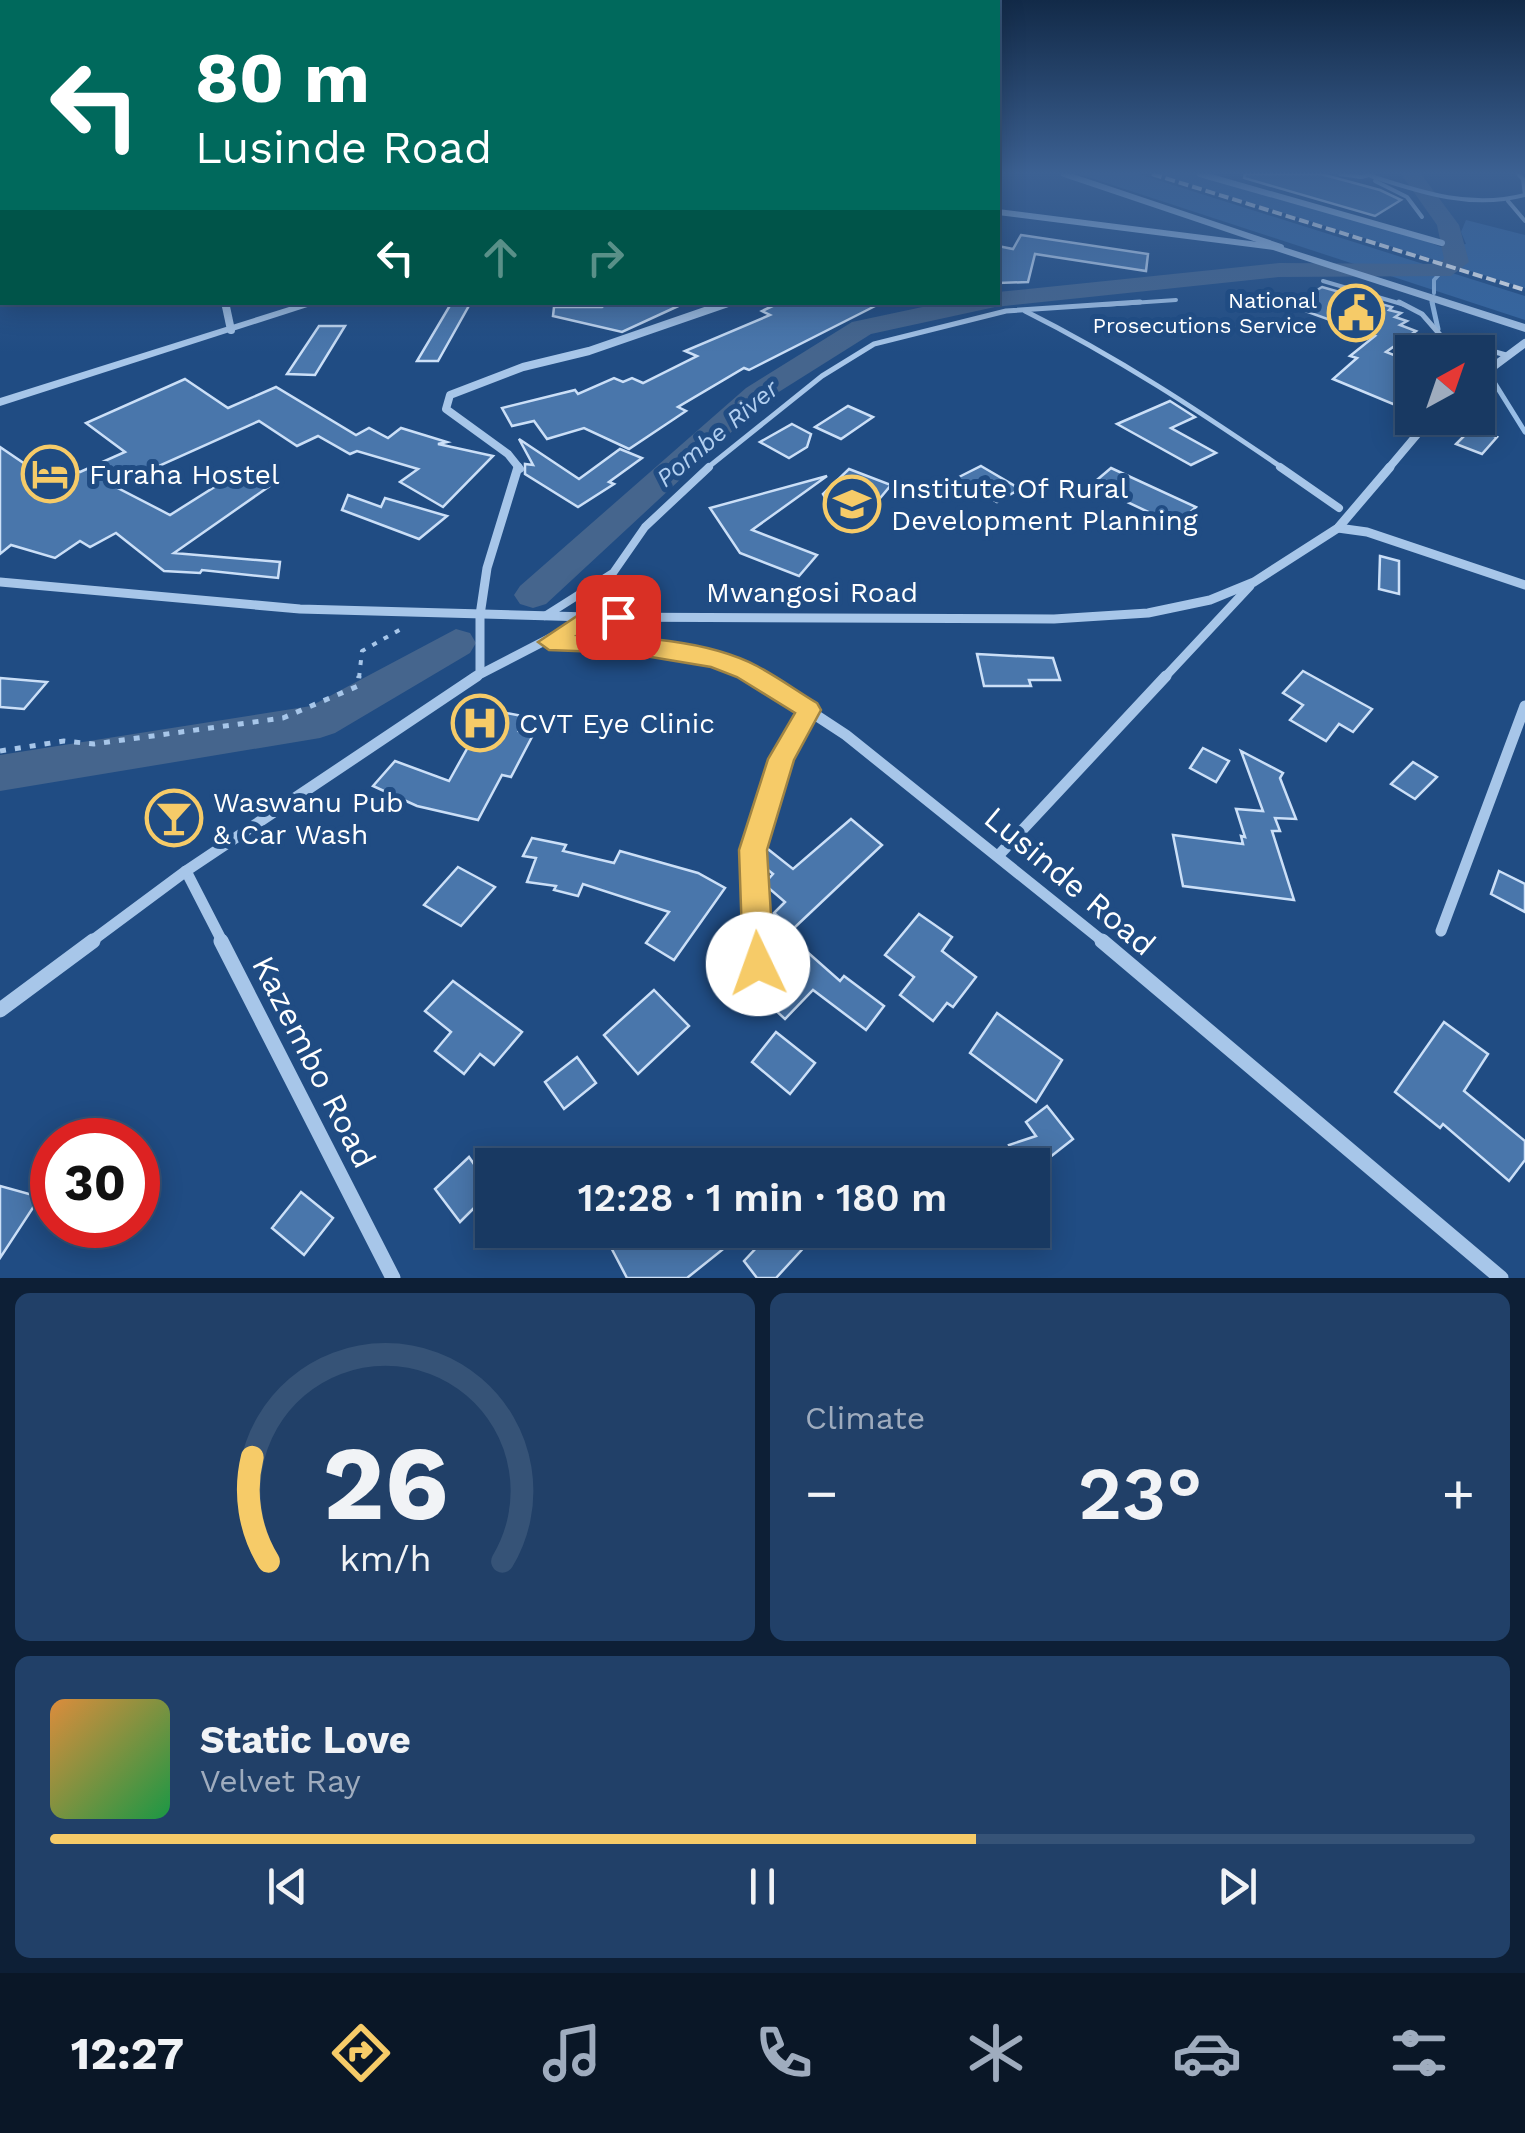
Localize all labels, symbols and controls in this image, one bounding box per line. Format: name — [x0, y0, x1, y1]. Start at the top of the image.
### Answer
text: 80 m — [195, 37, 370, 119]
icon: left — [30, 40, 160, 170]
text: Lusinde Road — [195, 121, 492, 174]
icon: left — [368, 230, 423, 285]
icon: ahead — [473, 230, 528, 285]
icon: right — [578, 230, 633, 285]
public building icon: National Prosecutions Service — [1326, 283, 1386, 343]
place label: National Prosecutions Service — [1093, 288, 1317, 338]
north arrow — [1395, 335, 1495, 435]
map controls — [1395, 335, 1495, 435]
water label: Pombe River — [650, 373, 785, 493]
hotel icon: Furaha Hostel — [20, 444, 80, 504]
place label: Furaha Hostel — [89, 458, 280, 491]
place label: Institute Of Rural Development Planning — [891, 472, 1198, 537]
school or university icon: Institute Of Rural Development Planning — [822, 474, 882, 534]
pin — [576, 575, 661, 660]
street label: Mwangosi Road — [706, 576, 918, 609]
icon: arrive — [591, 590, 646, 645]
hospital icon: CVT Eye Clinic — [450, 693, 510, 753]
place label: CVT Eye Clinic — [519, 707, 715, 740]
place label: Waswanu Pub & Car Wash — [213, 786, 404, 851]
bar icon: Waswanu Pub & Car Wash — [144, 788, 204, 848]
street label: Lusinde Road — [977, 799, 1163, 963]
position arrow — [706, 912, 810, 1016]
street label: Kazembo Road — [244, 950, 384, 1174]
speed limit sign: 30 — [30, 1118, 160, 1248]
text: 12:28 · 1 min · 180 m — [578, 1176, 947, 1220]
text: Climate — [805, 1399, 925, 1437]
text: 26 — [322, 1422, 448, 1544]
text: 23° — [1078, 1449, 1202, 1537]
text: − — [805, 1461, 838, 1525]
text: + — [1442, 1461, 1475, 1525]
text: km/h — [339, 1538, 431, 1580]
text: Static Love — [200, 1718, 411, 1762]
text: Velvet Ray — [200, 1762, 361, 1800]
icon: previous — [260, 1859, 315, 1914]
icon: pause — [735, 1859, 790, 1914]
icon: next — [1210, 1859, 1265, 1914]
icon: directions — [326, 2018, 396, 2088]
icon: music — [537, 2018, 607, 2088]
icon: phone — [749, 2018, 819, 2088]
icon: climate — [961, 2018, 1031, 2088]
icon: car — [1172, 2018, 1242, 2088]
icon: filters — [1384, 2018, 1454, 2088]
text: 12:27 — [71, 2027, 184, 2080]

